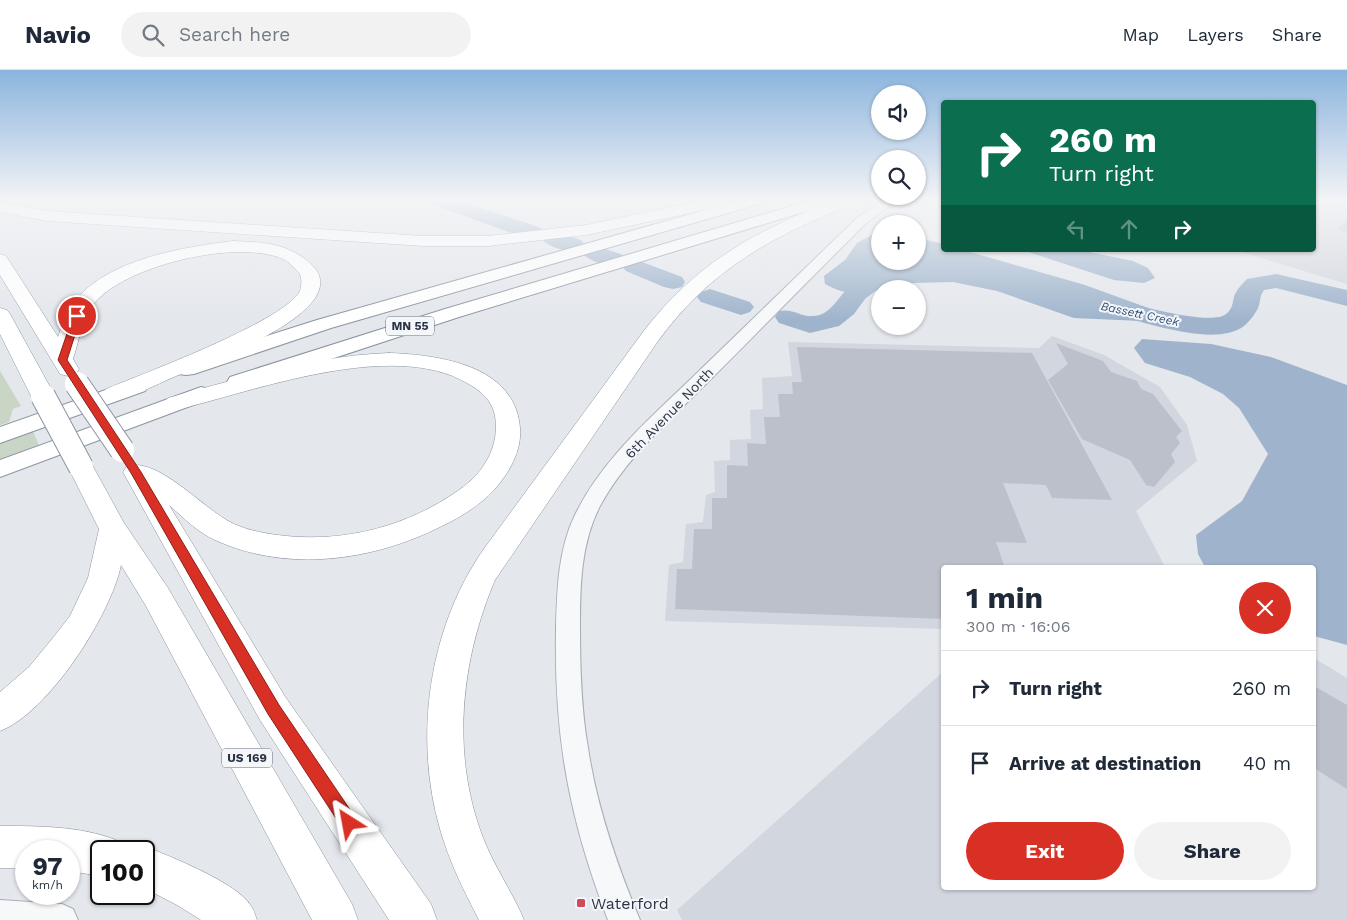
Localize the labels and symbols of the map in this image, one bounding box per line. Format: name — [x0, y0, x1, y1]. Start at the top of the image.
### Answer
pin — [56, 295, 98, 337]
water label: Bassett Creek — [1100, 299, 1181, 329]
road number: MN 55 — [386, 317, 434, 336]
street label: 6th Avenue North — [622, 364, 716, 462]
road number: US 169 — [222, 748, 272, 768]
position arrow — [322, 796, 374, 848]
speed limit sign: 100 — [90, 840, 155, 905]
place label: Waterford — [591, 894, 669, 913]
marker: Waterford — [575, 897, 587, 909]

